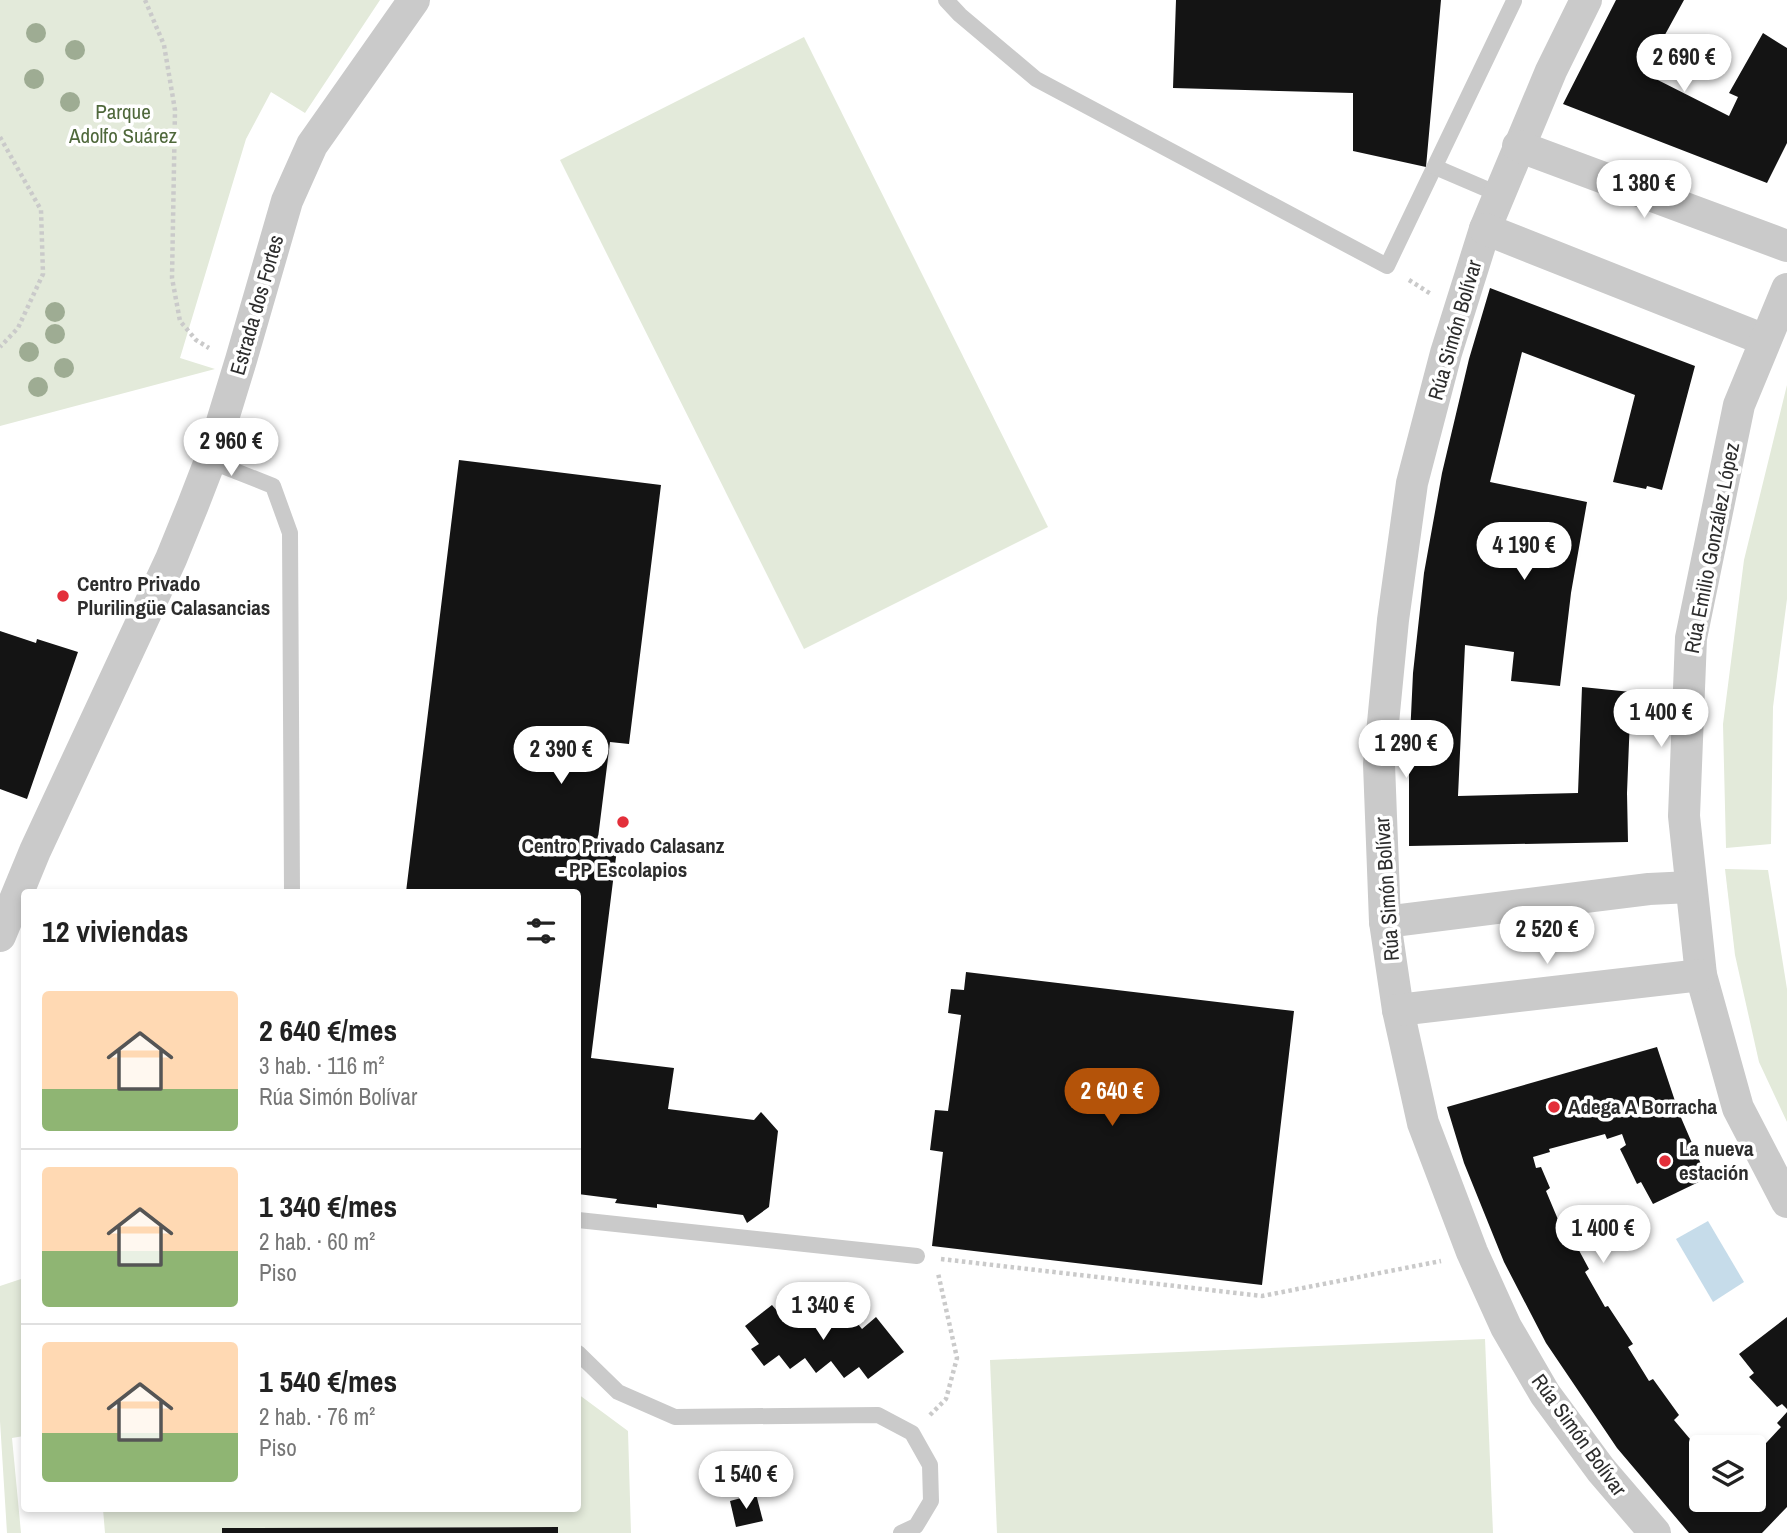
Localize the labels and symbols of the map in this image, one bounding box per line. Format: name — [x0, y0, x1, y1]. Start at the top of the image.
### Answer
pin: 2 690 € — [1619, 34, 1749, 94]
park label: Parque Adolfo Suárez — [68, 97, 177, 150]
pin: 1 380 € — [1579, 160, 1709, 220]
street label: Estrada dos Fortes — [223, 231, 290, 378]
street label: Rúa Simón Bolívar — [1421, 256, 1488, 403]
pin: 2 960 € — [166, 419, 296, 478]
street label: Rúa Emilio González López — [1677, 440, 1746, 656]
pin: 4 190 € — [1459, 522, 1589, 582]
place label: Centro Privado Plurilingüe Calasancias — [77, 569, 270, 622]
marker: Centro Privado Plurilingüe Calasancias — [55, 588, 71, 604]
pin: 1 400 € — [1596, 690, 1726, 749]
pin: 1 290 € — [1341, 720, 1471, 780]
pin: 2 390 € — [496, 726, 626, 786]
marker: Centro Privado Calasanz - PP Escolapios — [615, 814, 631, 830]
street label: Rúa Simón Bolívar — [1367, 816, 1406, 962]
place label: Centro Privado Calasanz - PP Escolapios — [522, 831, 725, 884]
pin: 2 520 € — [1482, 906, 1612, 966]
pin: 2 640 € — [1047, 1068, 1177, 1128]
place label: Adega A Borracha — [1568, 1092, 1717, 1121]
marker: Adega A Borracha — [1546, 1099, 1562, 1115]
place label: La nueva estación — [1679, 1134, 1754, 1187]
marker: La nueva estación — [1657, 1153, 1673, 1169]
pin: 1 400 € — [1538, 1206, 1668, 1265]
pin: 1 340 € — [758, 1282, 888, 1342]
street label: Rúa Simón Bolívar — [1525, 1368, 1634, 1502]
pin: 1 540 € — [681, 1452, 811, 1511]

